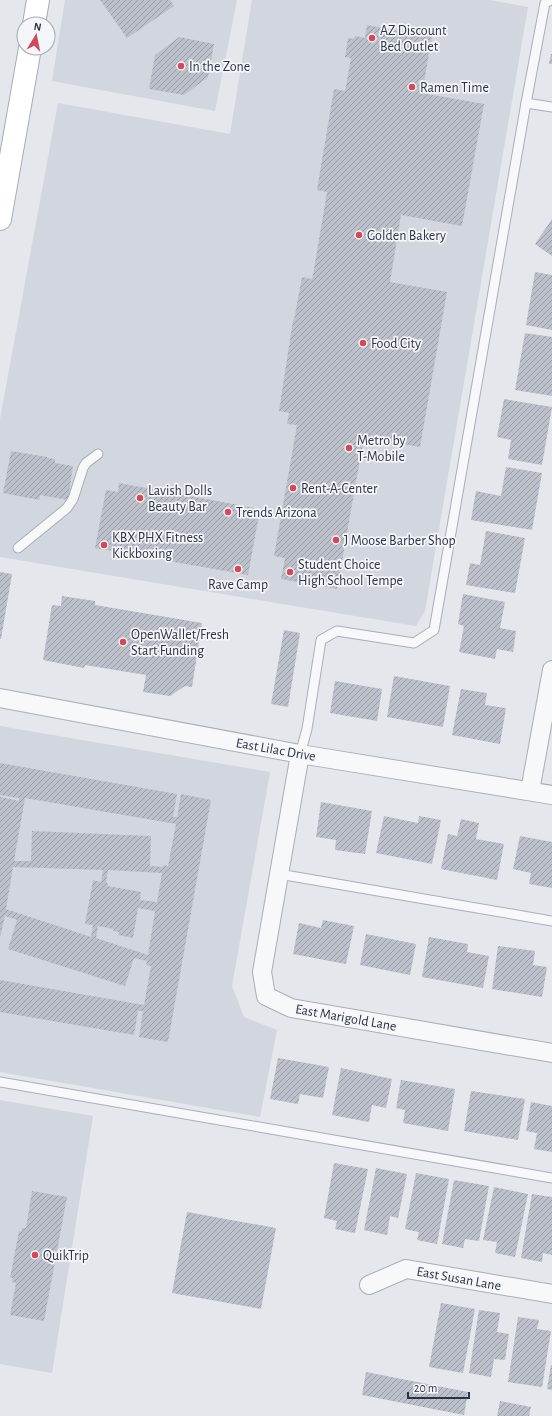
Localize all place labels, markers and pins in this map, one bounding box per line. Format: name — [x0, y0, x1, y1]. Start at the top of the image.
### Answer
place label: AZ Discount Bed Outlet — [380, 24, 447, 54]
marker: AZ Discount Bed Outlet — [367, 33, 377, 43]
place label: In the Zone — [189, 60, 250, 74]
marker: In the Zone — [176, 61, 186, 71]
place label: Ramen Time — [420, 81, 489, 95]
marker: Ramen Time — [407, 82, 417, 92]
place label: Golden Bakery — [367, 229, 446, 243]
marker: Golden Bakery — [354, 230, 364, 240]
place label: Food City — [371, 337, 421, 351]
marker: Food City — [358, 338, 368, 348]
place label: Metro by T-Mobile — [357, 434, 405, 464]
marker: Metro by T-Mobile — [344, 443, 354, 453]
place label: Rent-A-Center — [301, 482, 378, 496]
marker: Rent-A-Center — [288, 483, 298, 493]
place label: Lavish Dolls Beauty Bar — [148, 484, 212, 514]
marker: Lavish Dolls Beauty Bar — [135, 493, 145, 503]
place label: Trends Arizona — [236, 506, 317, 520]
marker: Trends Arizona — [223, 507, 233, 517]
place label: KBX PHX Fitness Kickboxing — [112, 531, 203, 561]
place label: J Moose Barber Shop — [344, 534, 456, 548]
marker: J Moose Barber Shop — [331, 535, 341, 545]
marker: KBX PHX Fitness Kickboxing — [99, 540, 109, 550]
place label: Student Choice High School Tempe — [298, 558, 403, 588]
marker: Rave Camp — [233, 564, 243, 574]
marker: Student Choice High School Tempe — [285, 567, 295, 577]
place label: Rave Camp — [208, 578, 268, 592]
place label: OpenWallet/Fresh Start Funding — [131, 628, 229, 658]
marker: OpenWallet/Fresh Start Funding — [118, 637, 128, 647]
place label: QuikTrip — [43, 1249, 89, 1263]
marker: QuikTrip — [30, 1250, 40, 1260]

